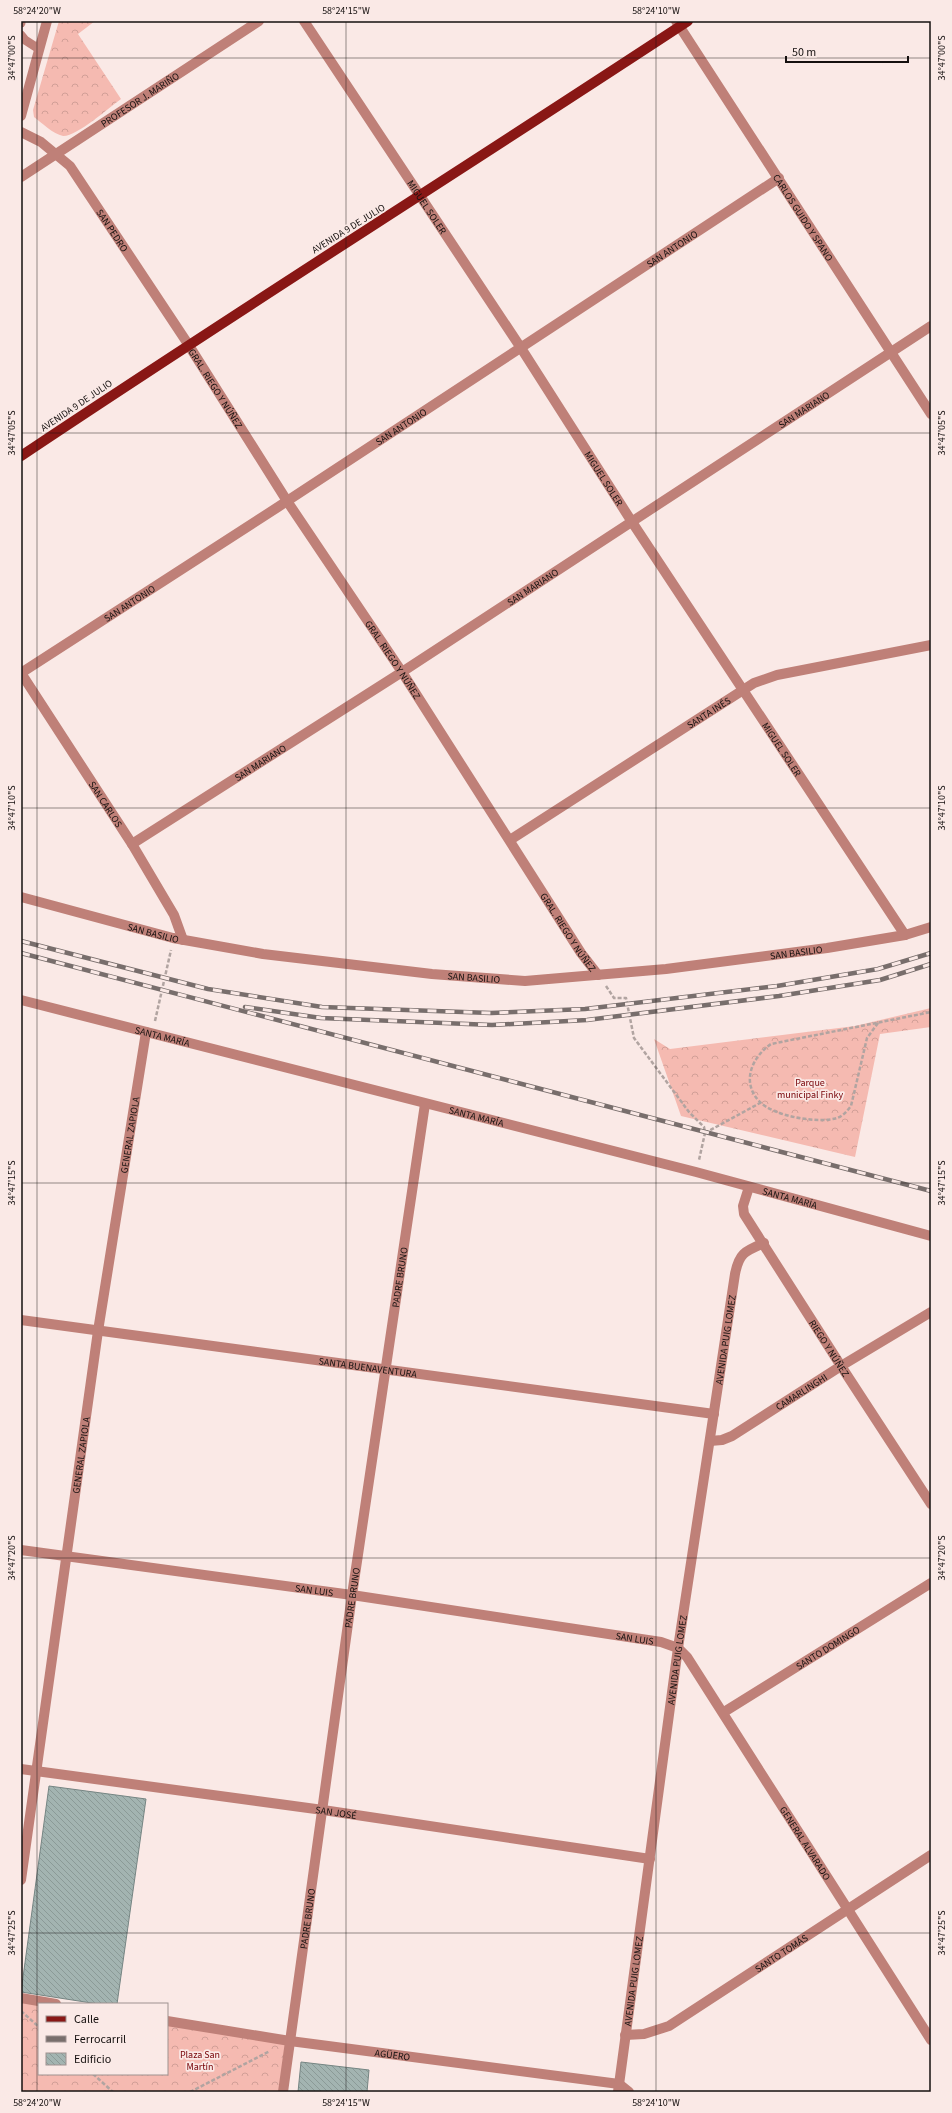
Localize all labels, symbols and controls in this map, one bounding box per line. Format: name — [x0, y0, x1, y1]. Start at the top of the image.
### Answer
text: 58°24'20"W — [13, 4, 61, 18]
text: 58°24'15"W — [322, 4, 370, 18]
text: 58°24'10"W — [632, 4, 680, 18]
text: 34°47'00"S — [5, 35, 19, 81]
text: 34°47'00"S — [935, 35, 949, 81]
scale bar — [786, 38, 908, 64]
text: 50 m — [792, 44, 816, 61]
street label: PROFESOR J. MARIÑO — [98, 69, 183, 131]
street label: CARLOS GUIDO Y SPANO — [769, 172, 836, 264]
street label: MIGUEL SOLER — [403, 177, 450, 238]
street label: AVENIDA 9 DE JULIO — [309, 200, 388, 257]
street label: SAN PEDRO — [92, 207, 131, 255]
street label: SAN ANTONIO — [644, 227, 701, 271]
street label: GRAL. RIEGO Y NÚÑEZ — [185, 346, 246, 432]
street label: AVENIDA 9 DE JULIO — [38, 376, 116, 435]
street label: SAN MARIANO — [776, 388, 833, 432]
street label: SAN ANTONIO — [373, 405, 430, 449]
text: 34°47'05"S — [5, 410, 19, 456]
text: 34°47'05"S — [935, 410, 949, 456]
street label: MIGUEL SOLER — [581, 449, 626, 509]
street label: SAN MARIANO — [505, 565, 562, 609]
street label: SAN ANTONIO — [101, 582, 159, 626]
street label: GRAL. RIEGO Y NÚÑEZ — [361, 618, 424, 702]
street label: SANTA INÉS — [684, 694, 734, 732]
street label: MIGUEL SOLER — [758, 720, 804, 780]
street label: SAN MARIANO — [232, 741, 290, 785]
street label: SAN CARLOS — [85, 778, 125, 830]
text: 34°47'10"S — [5, 785, 19, 831]
text: 34°47'10"S — [935, 785, 949, 831]
street label: GRAL. RIEGO Y NÚÑEZ — [536, 890, 599, 975]
street label: SAN BASILIO — [126, 920, 180, 947]
street label: SAN BASILIO — [769, 943, 824, 963]
street label: SAN BASILIO — [447, 969, 501, 987]
street label: SANTA MARÍA — [133, 1023, 192, 1051]
park label: Parque municipal Finky — [777, 1076, 843, 1102]
street label: GENERAL ZAPIOLA — [117, 1095, 144, 1174]
street label: SANTA MARÍA — [447, 1103, 506, 1131]
text: 34°47'15"S — [5, 1160, 19, 1206]
text: 34°47'15"S — [935, 1160, 949, 1206]
street label: SANTA MARÍA — [761, 1184, 819, 1213]
street label: PADRE BRUNO — [389, 1246, 412, 1309]
street label: AVENIDA PUIG LOMEZ — [712, 1294, 740, 1386]
street label: RIEGO Y NÚÑEZ — [805, 1317, 852, 1380]
street label: SANTA BUENAVENTURA — [318, 1354, 418, 1382]
street label: CAMARLINGHI — [773, 1371, 830, 1414]
street label: GENERAL ZAPIOLA — [69, 1416, 94, 1495]
text: 34°47'20"S — [5, 1535, 19, 1581]
text: 34°47'20"S — [935, 1535, 949, 1581]
street label: PADRE BRUNO — [341, 1566, 364, 1629]
street label: SAN LUIS — [294, 1581, 334, 1600]
street label: AVENIDA PUIG LOMEZ — [664, 1614, 691, 1706]
street label: SANTO DOMINGO — [793, 1623, 863, 1674]
street label: SAN LUIS — [615, 1629, 655, 1649]
street label: SAN JOSÉ — [315, 1803, 357, 1823]
street label: GENERAL ALVARADO — [776, 1804, 834, 1884]
street label: PADRE BRUNO — [297, 1887, 319, 1950]
text: 34°47'25"S — [5, 1910, 19, 1956]
text: 34°47'25"S — [935, 1910, 949, 1956]
street label: SANTO TOMÁS — [752, 1931, 811, 1976]
street label: AVENIDA PUIG LOMEZ — [621, 1935, 647, 2027]
legend — [38, 2003, 168, 2075]
text: Calle — [74, 2011, 99, 2028]
text: Ferrocarril — [74, 2031, 126, 2048]
street label: AGÜERO — [374, 2046, 411, 2065]
park label: Plaza San Martín — [180, 2048, 220, 2074]
text: Edificio — [74, 2051, 111, 2068]
text: 58°24'20"W — [13, 2096, 61, 2110]
text: 58°24'15"W — [322, 2096, 370, 2110]
text: 58°24'10"W — [632, 2096, 680, 2110]

